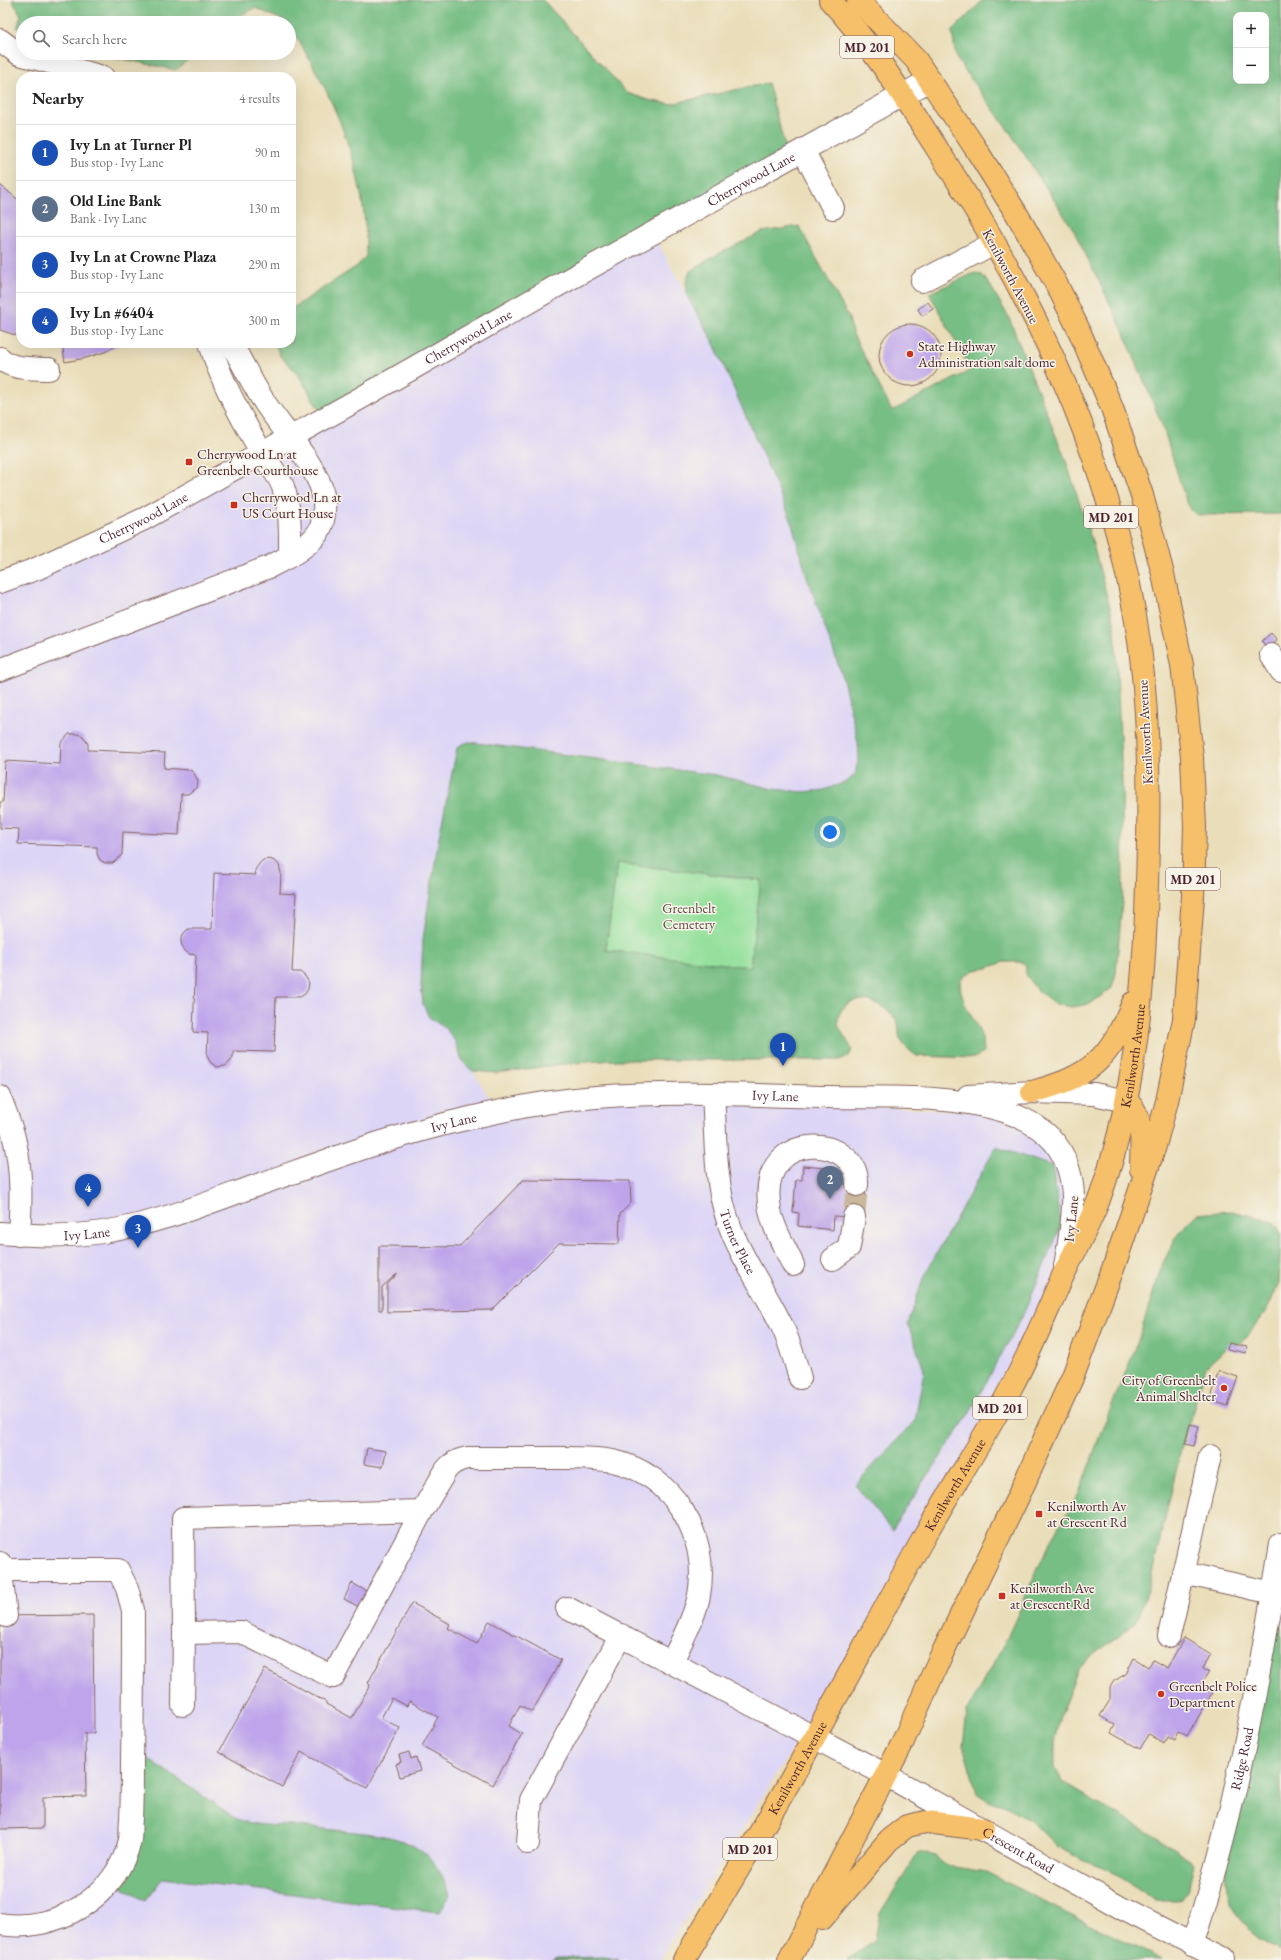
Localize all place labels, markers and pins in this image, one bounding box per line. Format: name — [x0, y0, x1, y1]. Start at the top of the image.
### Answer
place label: State Highway Administration salt dome — [917, 337, 1056, 371]
marker: State Highway Administration salt dome — [905, 349, 915, 359]
place label: Cherrywood Ln at Greenbelt Courthouse — [197, 445, 319, 479]
marker: Cherrywood Ln at Greenbelt Courthouse — [184, 457, 194, 467]
place label: Cherrywood Ln at US Court House — [242, 488, 342, 522]
marker: Cherrywood Ln at US Court House — [229, 500, 239, 510]
pin: 1 — [770, 1033, 796, 1066]
pin: 2 — [817, 1166, 843, 1199]
pin: 4 — [75, 1174, 101, 1207]
pin: 3 — [125, 1215, 151, 1248]
place label: City of Greenbelt Animal Shelter — [1122, 1371, 1217, 1405]
marker: City of Greenbelt Animal Shelter — [1219, 1383, 1229, 1393]
place label: Kenilworth Av at Crescent Rd — [1047, 1497, 1128, 1531]
marker: Kenilworth Av at Crescent Rd — [1034, 1509, 1044, 1519]
place label: Kenilworth Ave at Crescent Rd — [1010, 1579, 1095, 1613]
marker: Kenilworth Ave at Crescent Rd — [997, 1591, 1007, 1601]
place label: Greenbelt Police Department — [1169, 1677, 1257, 1711]
marker: Greenbelt Police Department — [1156, 1689, 1166, 1699]

